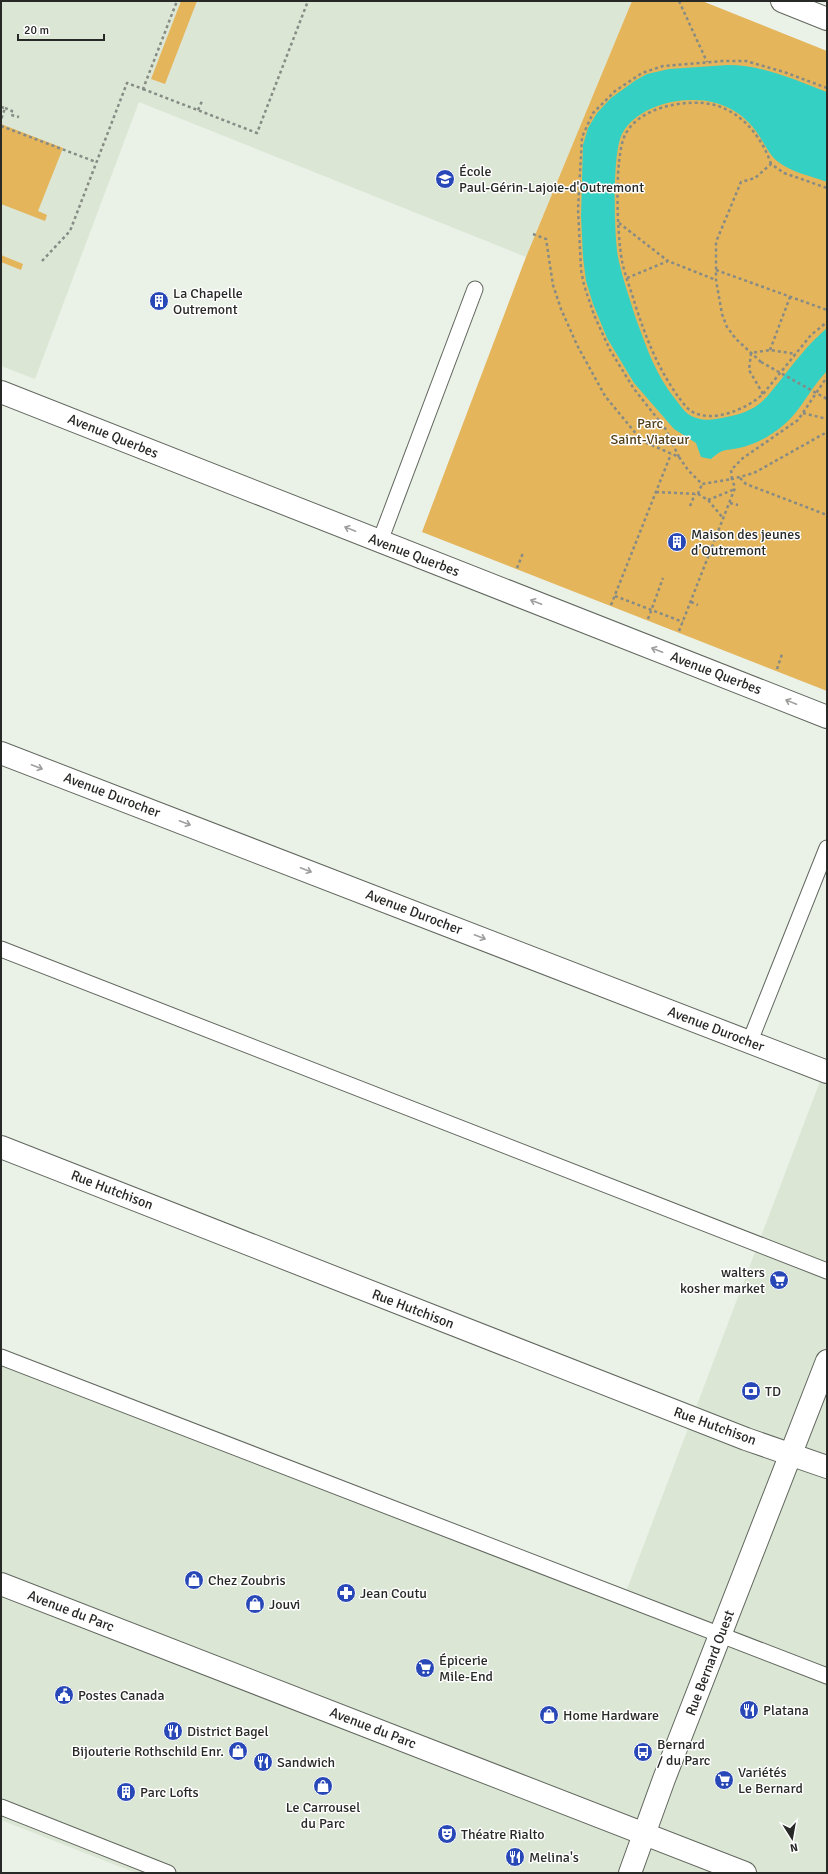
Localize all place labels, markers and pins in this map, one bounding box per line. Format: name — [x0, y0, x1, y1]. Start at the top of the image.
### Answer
place label: École Paul-Gérin-Lajoie-d'Outremont — [459, 163, 644, 196]
school or university icon: École Paul-Gérin-Lajoie-d'Outremont — [434, 168, 456, 190]
place label: La Chapelle Outremont — [173, 285, 243, 318]
building icon: La Chapelle Outremont — [148, 290, 170, 312]
place label: Maison des jeunes d’Outremont — [691, 526, 800, 559]
building icon: Maison des jeunes d’Outremont — [666, 531, 688, 553]
place label: walters kosher market — [680, 1264, 765, 1297]
supermarket icon: walters kosher market — [768, 1269, 790, 1291]
bank icon: TD — [740, 1380, 762, 1402]
place label: TD — [765, 1383, 781, 1400]
shop icon: Chez Zoubris — [183, 1569, 205, 1591]
place label: Chez Zoubris — [208, 1572, 286, 1589]
pharmacy icon: Jean Coutu — [335, 1582, 357, 1604]
place label: Jean Coutu — [360, 1585, 427, 1602]
shop icon: Jouvi — [244, 1593, 266, 1615]
place label: Jouvi — [269, 1596, 300, 1613]
place label: Épicerie Mile-End — [439, 1652, 493, 1685]
supermarket icon: Épicerie Mile-End — [414, 1657, 436, 1679]
public building icon: Postes Canada — [53, 1684, 75, 1706]
place label: Postes Canada — [78, 1687, 165, 1704]
restaurant icon: Platana — [738, 1699, 760, 1721]
place label: Platana — [763, 1702, 809, 1719]
shop icon: Home Hardware — [538, 1704, 560, 1726]
place label: Home Hardware — [563, 1707, 659, 1724]
restaurant icon: District Bagel — [162, 1720, 184, 1742]
place label: District Bagel — [187, 1723, 269, 1740]
place label: Bernard / du Parc — [657, 1736, 711, 1769]
shop icon: Bijouterie Rothschild Enr. — [227, 1740, 249, 1762]
bus stop icon: Bernard / du Parc — [632, 1741, 654, 1763]
place label: Bijouterie Rothschild Enr. — [72, 1743, 224, 1760]
restaurant icon: Sandwich — [252, 1751, 274, 1773]
place label: Sandwich — [277, 1754, 335, 1771]
place label: Variétés Le Bernard — [738, 1764, 803, 1797]
supermarket icon: Variétés Le Bernard — [713, 1769, 735, 1791]
shop icon: Le Carrousel du Parc — [312, 1775, 334, 1797]
building icon: Parc Lofts — [115, 1781, 137, 1803]
place label: Parc Lofts — [140, 1784, 199, 1801]
place label: Le Carrousel du Parc — [286, 1799, 360, 1832]
theatre icon: Théatre Rialto — [436, 1823, 458, 1845]
place label: Théatre Rialto — [461, 1826, 545, 1843]
restaurant icon: Melina's — [504, 1846, 526, 1868]
place label: Melina's — [529, 1849, 579, 1866]

